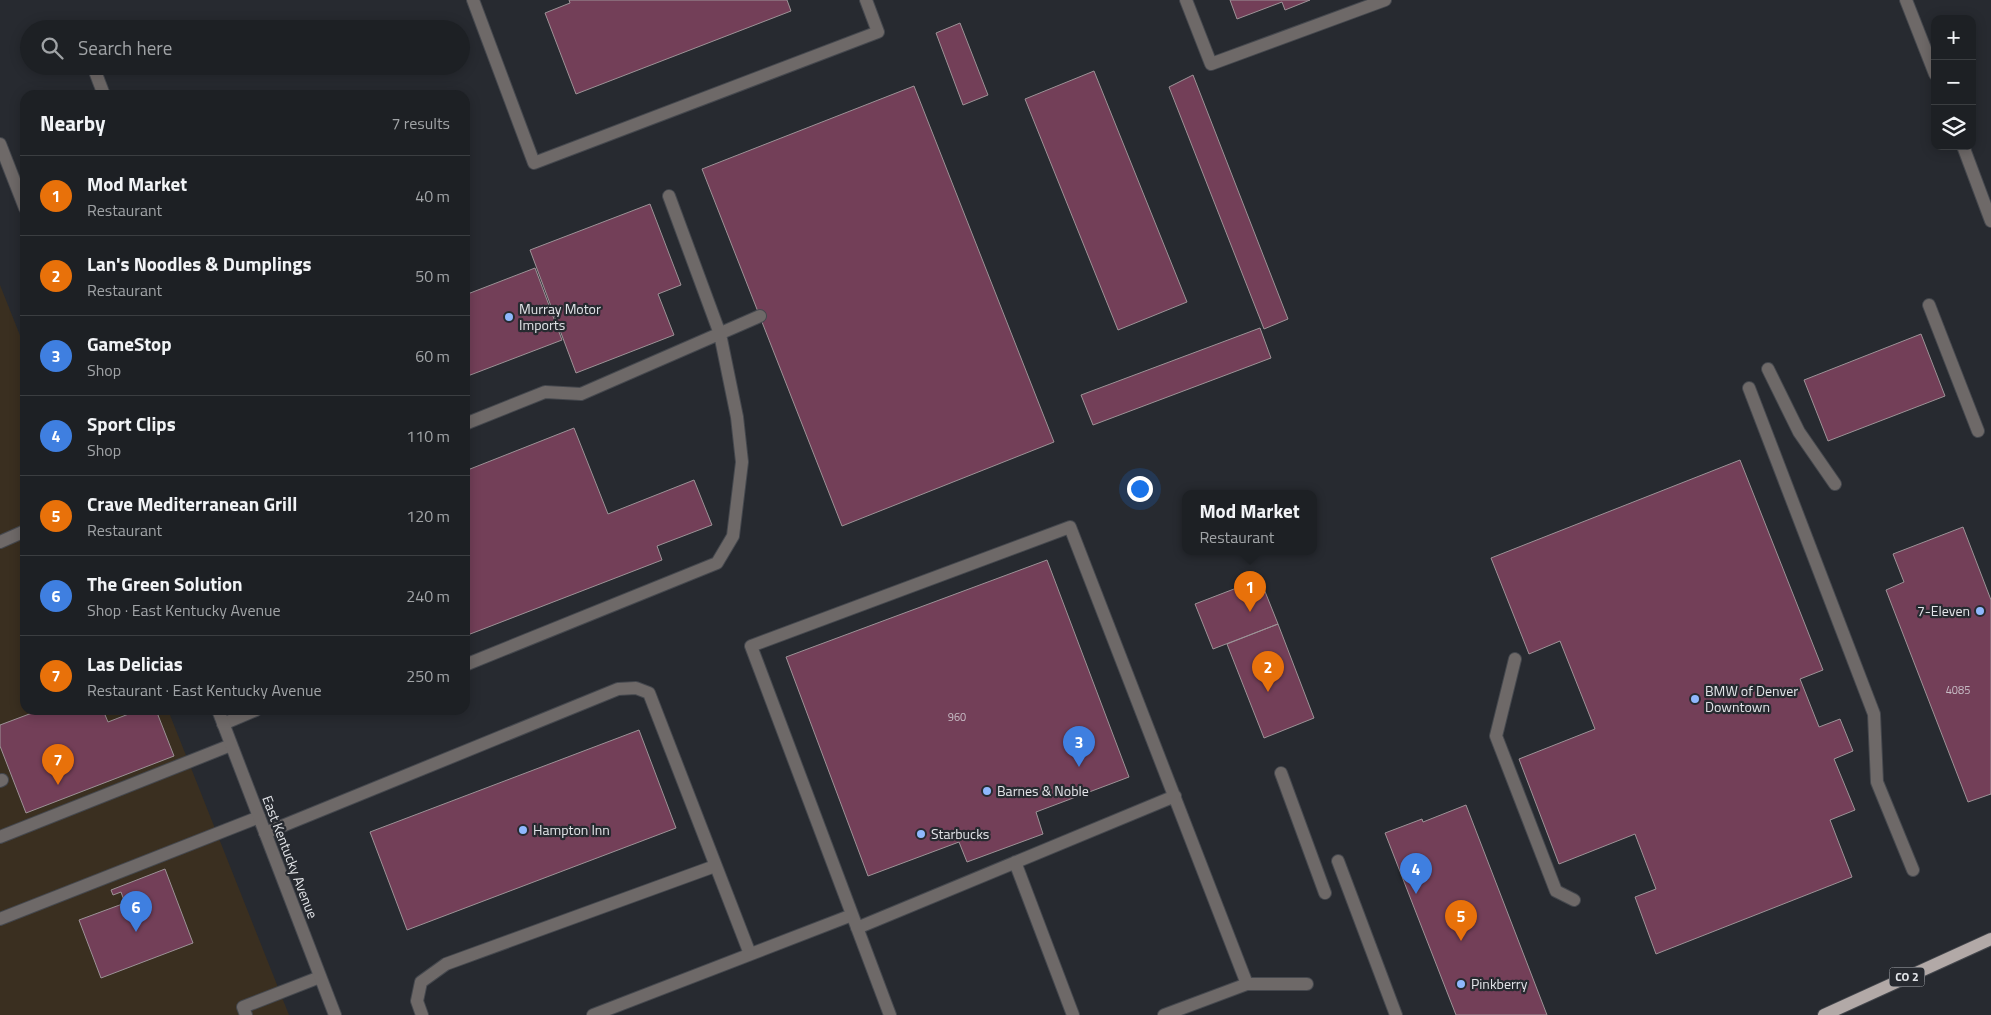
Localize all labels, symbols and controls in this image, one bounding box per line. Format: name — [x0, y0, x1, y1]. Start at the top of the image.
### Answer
map controls — [1931, 15, 1976, 150]
button: + — [1931, 15, 1976, 60]
search box — [20, 20, 470, 75]
text: Search here — [78, 33, 172, 62]
icon: search — [38, 34, 66, 62]
button: − — [1931, 60, 1976, 105]
button: layers — [1931, 105, 1976, 150]
text: Nearby — [40, 107, 105, 139]
text: 7 results — [391, 111, 450, 135]
text: Mod Market — [87, 169, 187, 198]
text: 1 — [52, 184, 60, 208]
text: 40 m — [415, 184, 450, 208]
text: Restaurant — [87, 198, 162, 222]
text: Lan's Noodles & Dumplings — [87, 249, 311, 278]
text: 2 — [52, 264, 60, 288]
text: 50 m — [415, 264, 450, 288]
text: Restaurant — [87, 278, 162, 302]
place label: Murray Motor Imports — [519, 298, 601, 335]
marker: Murray Motor Imports — [503, 311, 515, 323]
text: GameStop — [87, 329, 172, 358]
text: 3 — [52, 344, 60, 368]
text: 60 m — [415, 344, 450, 368]
text: Shop — [87, 358, 121, 382]
text: Sport Clips — [87, 409, 176, 438]
text: 4 — [52, 424, 60, 448]
text: 110 m — [406, 424, 450, 448]
text: Shop — [87, 438, 121, 462]
your location — [1127, 476, 1153, 502]
text: Crave Mediterranean Grill — [87, 489, 297, 518]
popup — [1182, 490, 1317, 555]
text: Mod Market — [1199, 496, 1300, 525]
text: 5 — [52, 504, 60, 528]
text: 120 m — [406, 504, 450, 528]
text: Restaurant — [87, 518, 162, 542]
text: Restaurant — [1199, 525, 1274, 549]
text: The Green Solution — [87, 569, 243, 598]
pin: 1 — [1234, 571, 1266, 612]
text: 6 — [52, 584, 60, 608]
text: 240 m — [406, 584, 450, 608]
text: Shop · East Kentucky Avenue — [87, 598, 281, 622]
place label: 7-Eleven — [1917, 600, 1970, 621]
marker: 7-Eleven — [1974, 605, 1986, 617]
text: Las Delicias — [87, 649, 183, 678]
pin: 2 — [1252, 651, 1284, 692]
text: 7 — [52, 664, 60, 688]
text: 250 m — [406, 664, 450, 688]
text: Restaurant · East Kentucky Avenue — [87, 678, 322, 702]
place label: BMW of Denver Downtown — [1705, 680, 1798, 717]
house number: 4085 — [1946, 682, 1970, 698]
marker: BMW of Denver Downtown — [1689, 693, 1701, 705]
house number: 960 — [948, 709, 966, 725]
pin: 3 — [1063, 726, 1095, 767]
pin: 7 — [42, 744, 74, 785]
place label: Barnes & Noble — [997, 780, 1089, 801]
marker: Barnes & Noble — [981, 785, 993, 797]
street label: East Kentucky Avenue — [257, 792, 324, 921]
place label: Hampton Inn — [533, 819, 610, 840]
place label: Starbucks — [931, 823, 989, 844]
marker: Hampton Inn — [517, 824, 529, 836]
marker: Starbucks — [915, 828, 927, 840]
pin: 4 — [1400, 853, 1432, 894]
pin: 6 — [120, 891, 152, 932]
pin: 5 — [1445, 900, 1477, 941]
road number: CO 2 — [1890, 968, 1924, 986]
place label: Pinkberry — [1471, 973, 1528, 994]
marker: Pinkberry — [1455, 978, 1467, 990]

